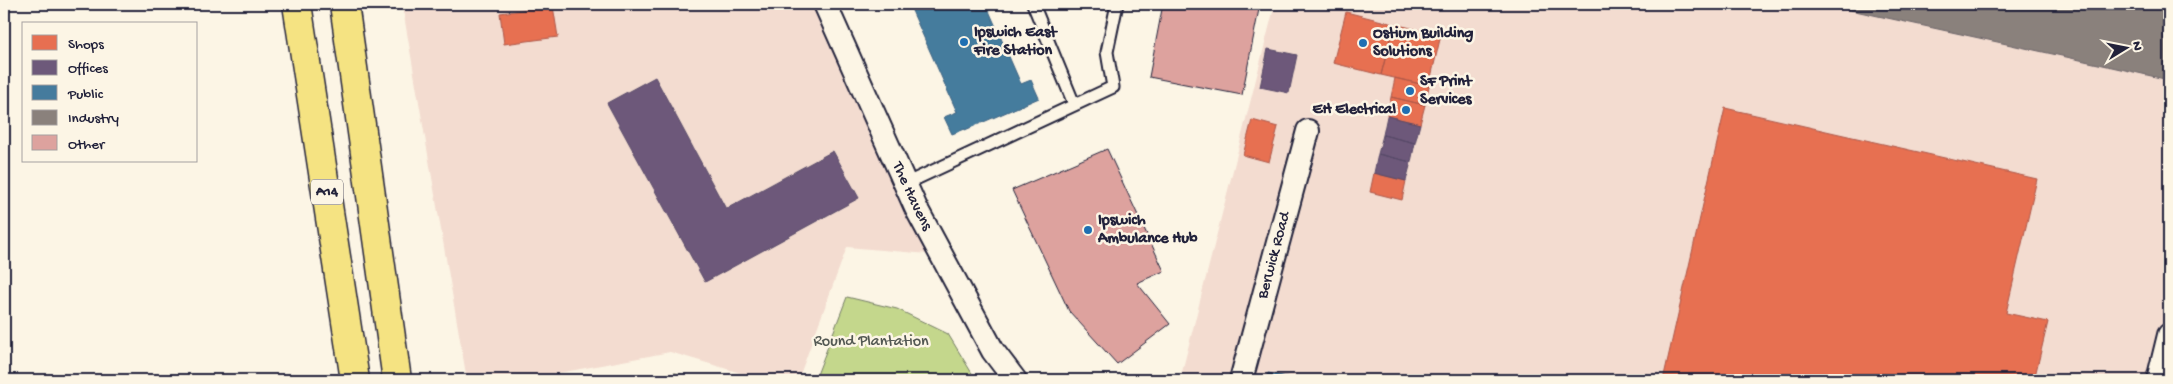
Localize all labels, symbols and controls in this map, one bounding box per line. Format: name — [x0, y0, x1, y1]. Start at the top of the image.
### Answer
legend — [22, 22, 198, 162]
north arrow — [2100, 22, 2150, 72]
place label: Ipswich East Fire Station — [973, 24, 1058, 61]
place label: Ostium Building Solutions — [1373, 25, 1473, 62]
text: Shops — [68, 36, 104, 54]
marker: Ipswich East Fire Station — [958, 36, 970, 48]
marker: Ostium Building Solutions — [1357, 37, 1369, 49]
text: N — [2127, 40, 2146, 52]
text: Offices — [68, 60, 108, 78]
place label: SF Print Services — [1420, 73, 1473, 110]
marker: SF Print Services — [1404, 85, 1416, 97]
text: Public — [67, 86, 104, 104]
place label: EH Electrical — [1312, 101, 1396, 120]
marker: EH Electrical — [1400, 104, 1412, 116]
text: Industry — [68, 110, 120, 128]
text: Other — [68, 136, 106, 154]
street label: The Havens — [887, 158, 936, 235]
road number: A14 — [311, 180, 343, 204]
street label: Berwick Road — [1253, 208, 1296, 302]
place label: Ipswich Ambulance Hub — [1097, 212, 1198, 249]
marker: Ipswich Ambulance Hub — [1082, 224, 1094, 236]
park label: Round Plantation — [813, 333, 929, 352]

